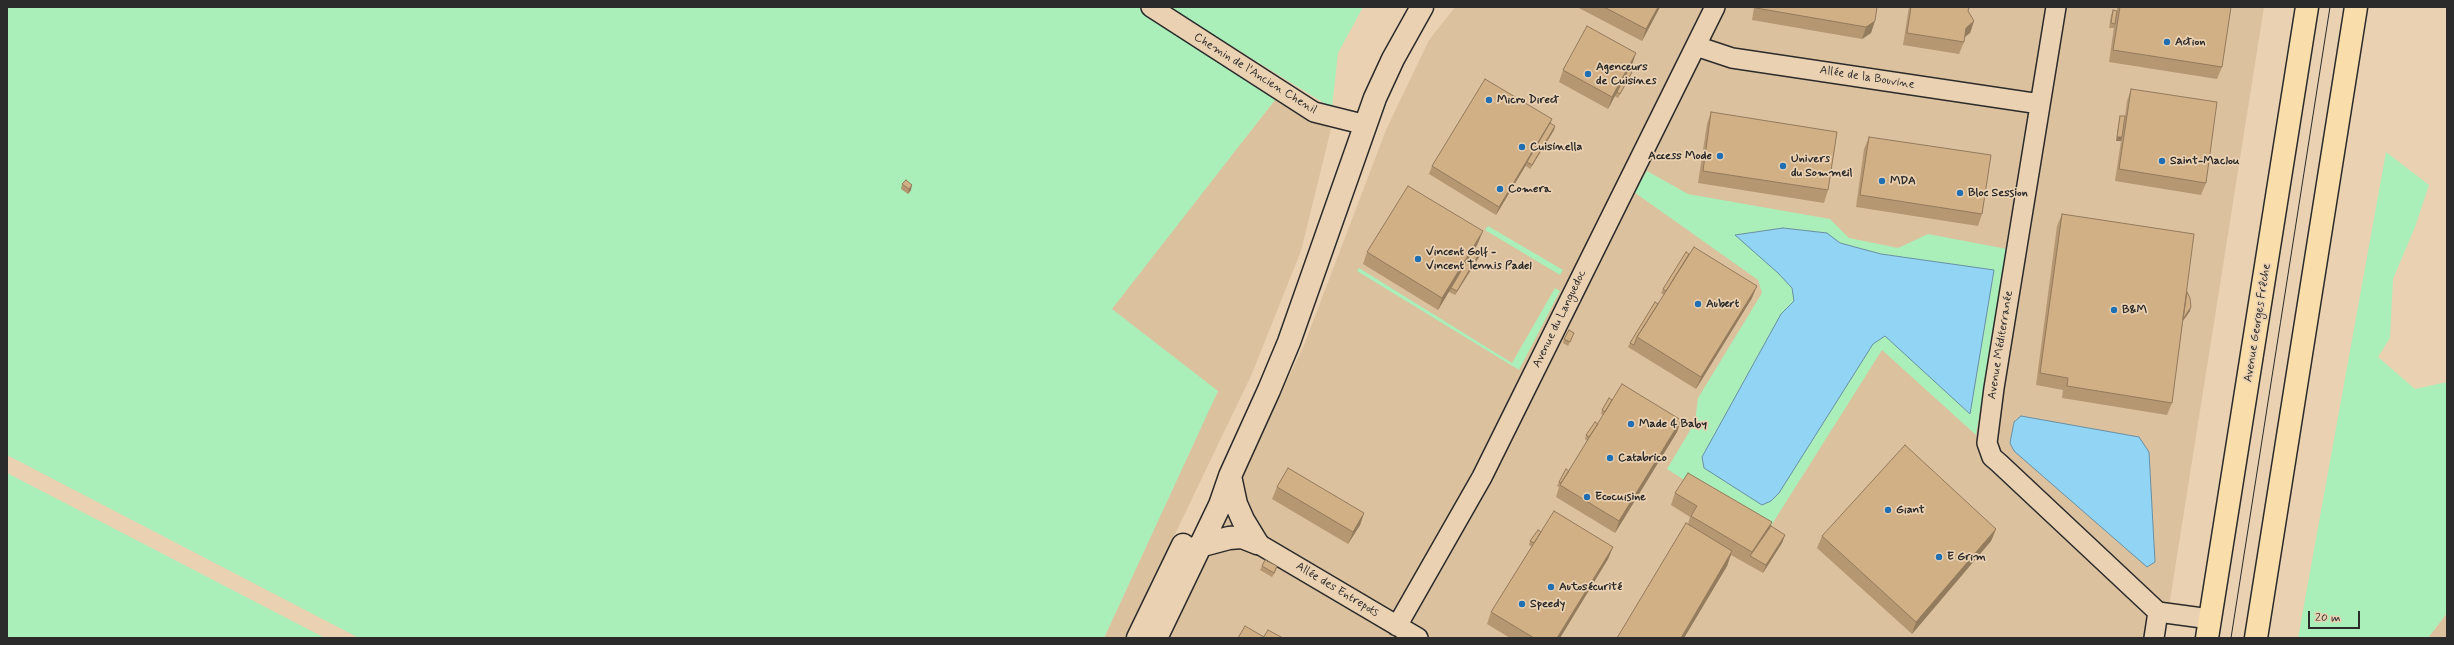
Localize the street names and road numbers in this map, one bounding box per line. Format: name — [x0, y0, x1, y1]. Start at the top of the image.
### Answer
street label: Chemin de l'Ancien Chenil — [1191, 30, 1319, 118]
street label: Allée de la Bouvine — [1818, 63, 1916, 93]
street label: Avenue Georges Frêche — [2242, 263, 2274, 383]
street label: Avenue du Languedoc — [1530, 268, 1590, 370]
street label: Avenue Méditerranée — [1985, 290, 2017, 400]
street label: Allée des Entrepots — [1293, 560, 1381, 620]

